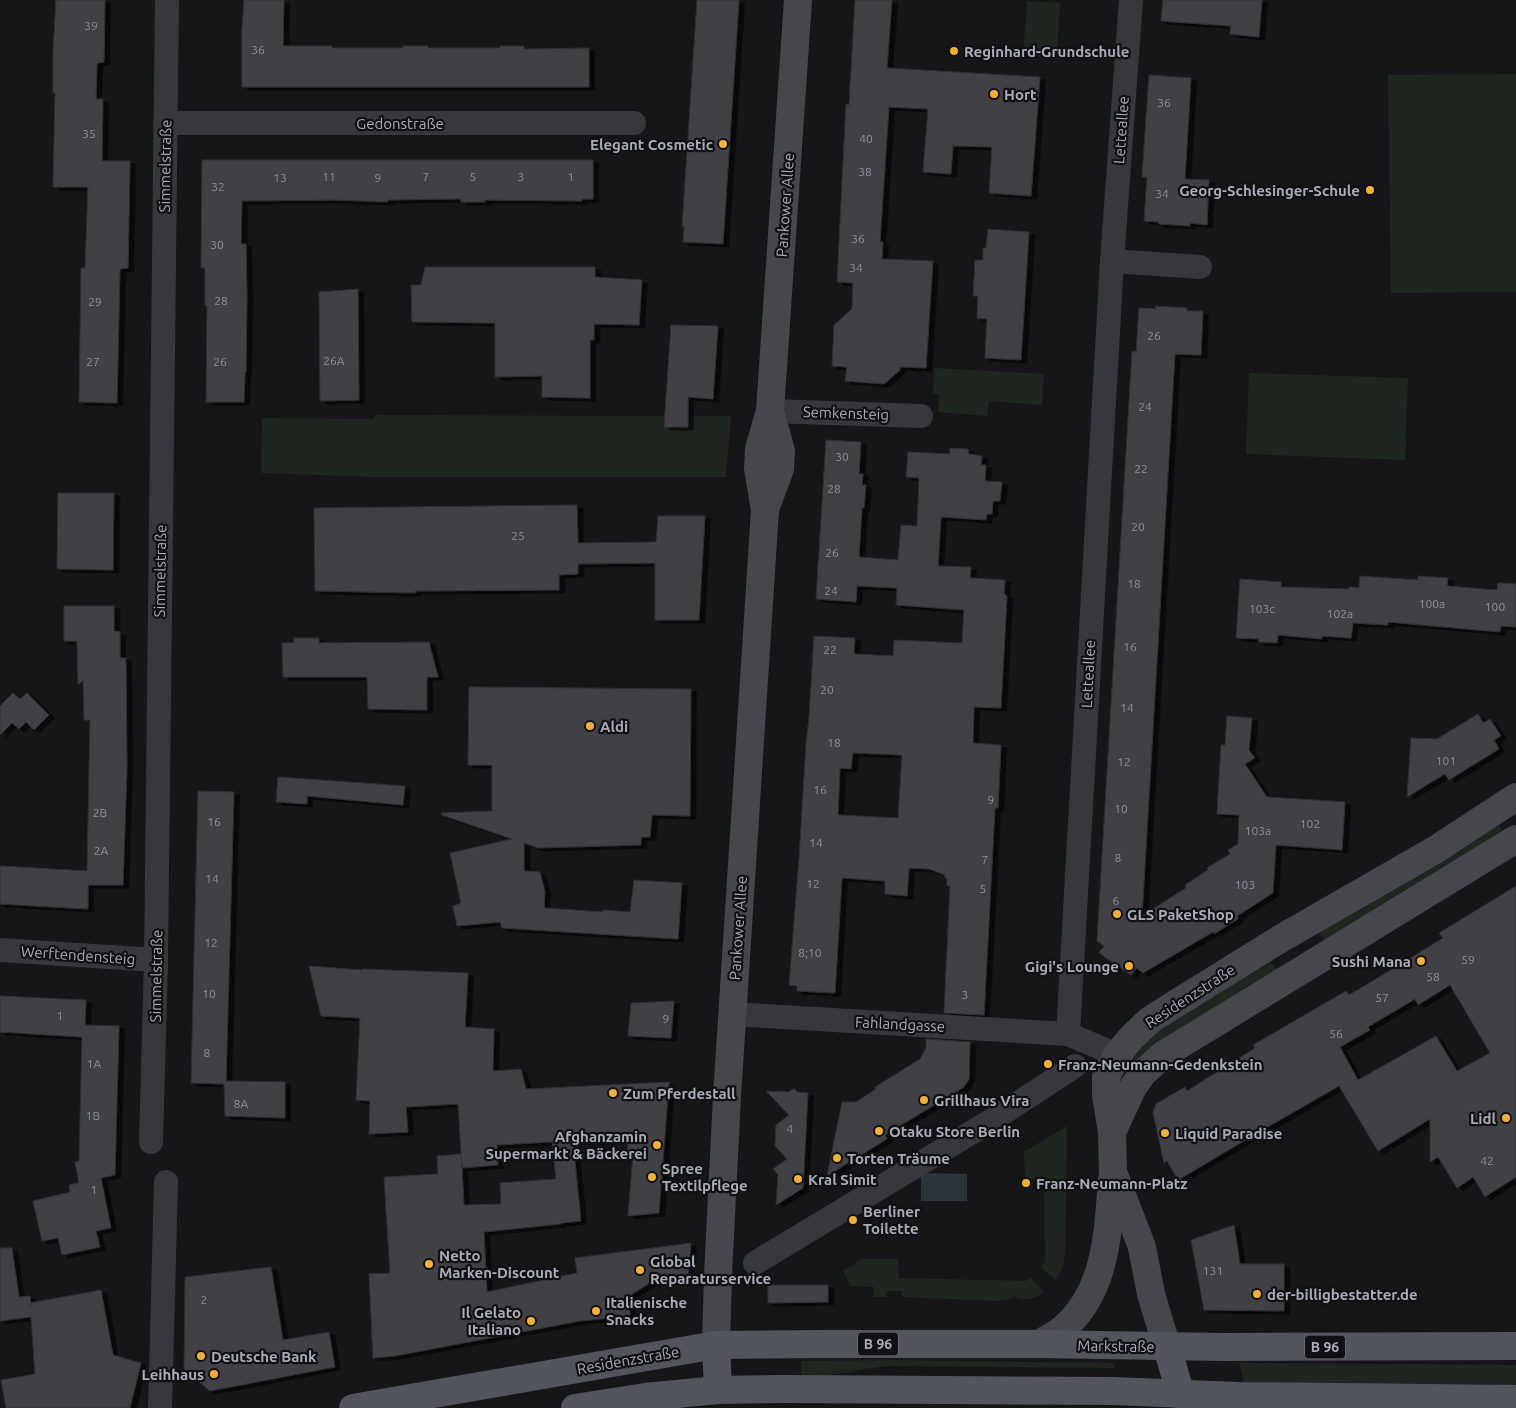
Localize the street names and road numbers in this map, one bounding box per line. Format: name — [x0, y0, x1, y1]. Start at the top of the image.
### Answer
street label: Letteallee — [1110, 95, 1132, 165]
street label: Gedonstraße — [356, 115, 444, 132]
street label: Simmelstraße — [156, 119, 174, 213]
street label: Pankower Allee — [773, 152, 797, 258]
street label: Semkensteig — [803, 403, 889, 423]
street label: Simmelstraße — [151, 524, 169, 618]
street label: Letteallee — [1078, 640, 1098, 708]
street label: Pankower Allee — [726, 875, 750, 981]
street label: Simmelstraße — [147, 929, 165, 1023]
street label: Werftendensteig — [20, 943, 136, 967]
street label: Residenzstraße — [1142, 961, 1238, 1031]
street label: Fahlandgasse — [854, 1013, 946, 1035]
road number: B 96 — [858, 1332, 898, 1356]
road number: B 96 — [1305, 1335, 1345, 1358]
street label: Markstraße — [1077, 1337, 1155, 1355]
street label: Residenzstraße — [576, 1343, 680, 1377]

